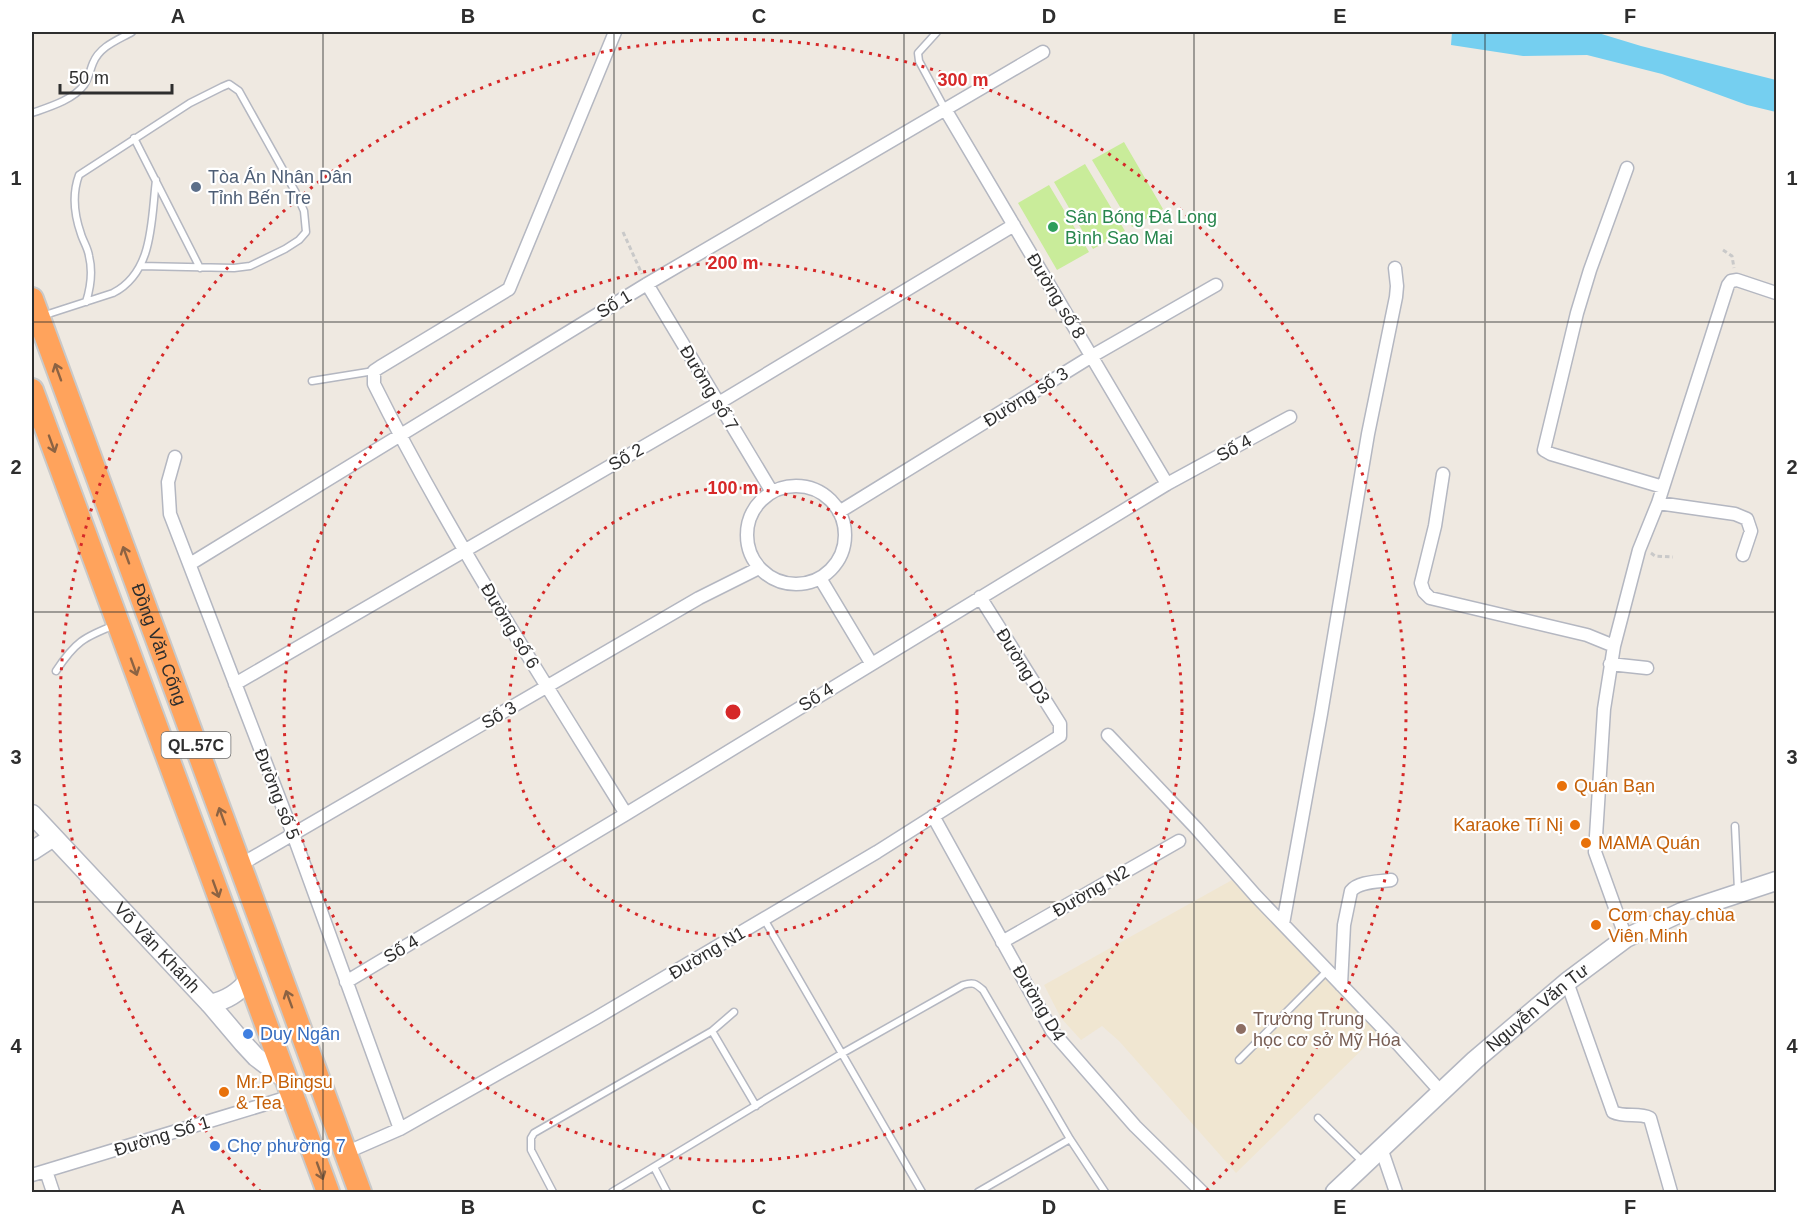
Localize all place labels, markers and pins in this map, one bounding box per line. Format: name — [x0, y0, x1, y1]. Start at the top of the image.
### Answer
place label: Tòa Án Nhân Dân Tỉnh Bến Tre — [208, 167, 352, 208]
marker: Tòa Án Nhân Dân Tỉnh Bến Tre — [189, 180, 203, 194]
place label: Sân Bóng Đá Long Bình Sao Mai — [1065, 207, 1217, 248]
marker: Sân Bóng Đá Long Bình Sao Mai — [1046, 220, 1060, 234]
centre of rings — [723, 702, 743, 722]
place label: Quán Bạn — [1574, 776, 1655, 796]
marker: Quán Bạn — [1555, 779, 1569, 793]
place label: Karaoke Tí Nị — [1453, 815, 1563, 835]
marker: Karaoke Tí Nị — [1568, 818, 1582, 832]
place label: MAMA Quán — [1598, 833, 1700, 853]
marker: MAMA Quán — [1579, 836, 1593, 850]
place label: Cơm chay chùa Viên Minh — [1608, 905, 1736, 946]
marker: Cơm chay chùa Viên Minh — [1589, 918, 1603, 932]
place label: Trường Trung học cơ sở Mỹ Hóa — [1253, 1009, 1402, 1050]
marker: Trường Trung học cơ sở Mỹ Hóa — [1234, 1022, 1248, 1036]
place label: Duy Ngân — [260, 1024, 340, 1044]
marker: Duy Ngân — [241, 1027, 255, 1041]
place label: Mr.P Bingsu & Tea — [236, 1072, 333, 1113]
marker: Mr.P Bingsu & Tea — [217, 1085, 231, 1099]
place label: Chợ phường 7 — [227, 1136, 346, 1156]
marker: Chợ phường 7 — [208, 1139, 222, 1153]

